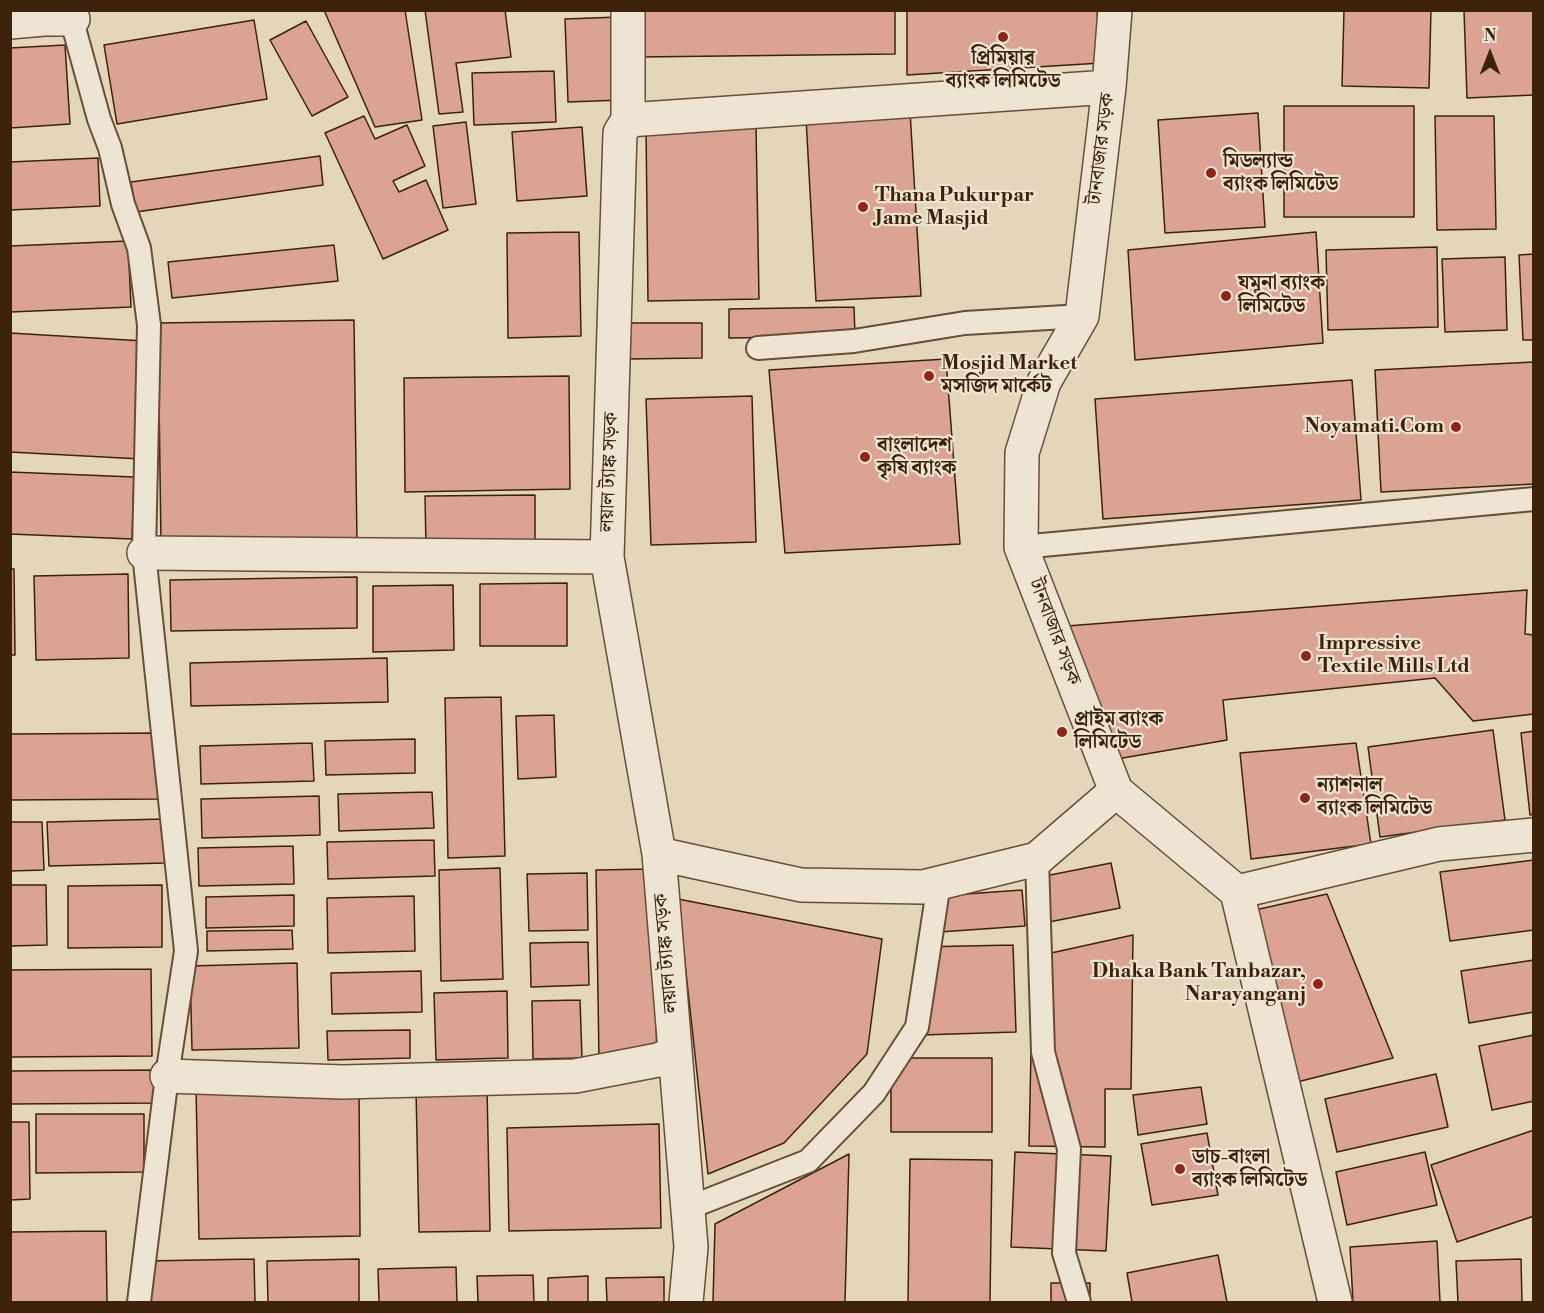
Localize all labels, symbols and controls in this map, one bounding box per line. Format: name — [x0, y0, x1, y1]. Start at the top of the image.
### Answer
north arrow — [1460, 24, 1520, 84]
text: N — [1484, 26, 1496, 46]
marker: প্রিমিয়ার ব্যাংক লিমিটেড — [996, 30, 1010, 44]
place label: প্রিমিয়ার ব্যাংক লিমিটেড — [945, 47, 1061, 94]
street label: টানবাজার সড়ক — [1083, 92, 1121, 206]
place label: মিডল্যান্ড ব্যাংক লিমিটেড — [1223, 150, 1338, 197]
marker: মিডল্যান্ড ব্যাংক লিমিটেড — [1204, 166, 1218, 180]
place label: Thana Pukurpar Jame Masjid — [875, 184, 1034, 231]
marker: Thana Pukurpar Jame Masjid — [856, 200, 870, 214]
place label: যমুনা ব্যাংক লিমিটেড — [1238, 272, 1325, 319]
marker: যমুনা ব্যাংক লিমিটেড — [1219, 289, 1233, 303]
place label: Mosjid Market মসজিদ মার্কেট — [941, 352, 1077, 399]
marker: Mosjid Market মসজিদ মার্কেট — [922, 369, 936, 383]
street label: লয়াল ট্যাঙ্ক সড়ক — [596, 412, 624, 532]
place label: Noyamati.Com — [1304, 415, 1444, 439]
marker: Noyamati.Com — [1449, 420, 1463, 434]
place label: বাংলাদেশ কৃষি ব্যাংক — [877, 434, 956, 481]
marker: বাংলাদেশ কৃষি ব্যাংক — [858, 450, 872, 464]
street label: টানবাজার সড়ক — [1023, 575, 1085, 689]
place label: Impressive Textile Mills Ltd — [1318, 632, 1470, 679]
marker: Impressive Textile Mills Ltd — [1299, 649, 1313, 663]
place label: প্রাইম ব্যাংক লিমিটেড — [1074, 708, 1163, 755]
marker: প্রাইম ব্যাংক লিমিটেড — [1055, 725, 1069, 739]
place label: ন্যাশনাল ব্যাংক লিমিটেড — [1317, 774, 1432, 821]
marker: ন্যাশনাল ব্যাংক লিমিটেড — [1298, 791, 1312, 805]
street label: লয়াল ট্যাঙ্ক সড়ক — [650, 892, 684, 1014]
place label: Dhaka Bank Tanbazar, Narayanganj — [1092, 960, 1306, 1007]
marker: Dhaka Bank Tanbazar, Narayanganj — [1311, 977, 1325, 991]
place label: ডাচ-বাংলা ব্যাংক লিমিটেড — [1192, 1146, 1307, 1193]
marker: ডাচ-বাংলা ব্যাংক লিমিটেড — [1173, 1162, 1187, 1176]

